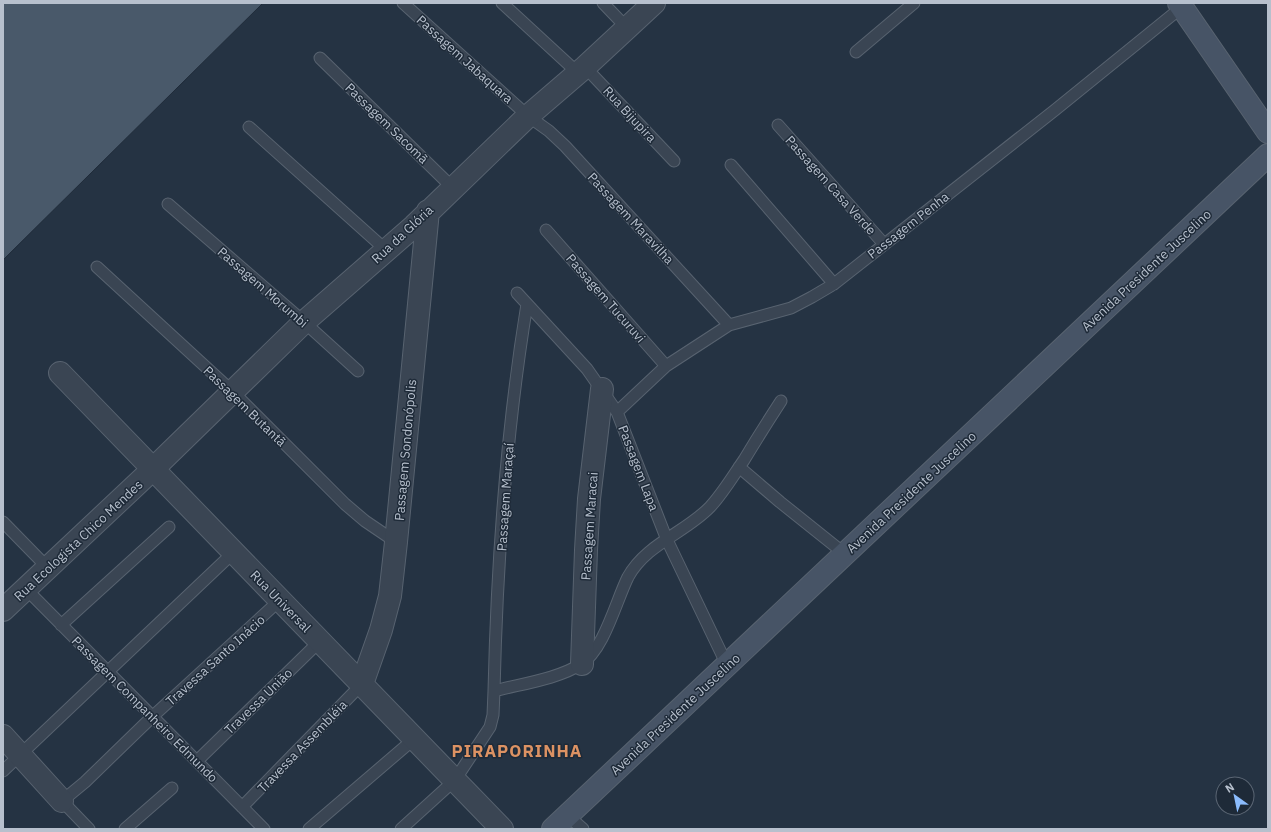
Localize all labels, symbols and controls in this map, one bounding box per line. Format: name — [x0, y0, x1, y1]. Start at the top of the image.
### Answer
street label: Passagem Jabaquara — [413, 12, 517, 107]
street label: Passagem Sacomã — [342, 79, 432, 167]
street label: Rua Bijupira — [599, 83, 660, 146]
street label: Passagem Casa Verde — [782, 132, 880, 239]
street label: Passagem Maravilha — [584, 169, 678, 268]
street label: Passagem Penha — [864, 188, 953, 263]
street label: Rua da Glória — [368, 201, 437, 267]
street label: Avenida Presidente Juscelino — [1078, 206, 1215, 335]
street label: Passagem Morumbi — [214, 243, 312, 331]
street label: Passagem Tucuruvi — [562, 250, 649, 346]
street label: Passagem Butantã — [200, 362, 290, 450]
street label: Passagem Sondonópolis — [391, 378, 420, 522]
street label: Passagem Lapa — [614, 423, 663, 514]
street label: Avenida Presidente Juscelino — [843, 428, 980, 557]
street label: Passagem Maraçaí — [493, 442, 518, 552]
street label: Passagem Maracai — [577, 471, 602, 581]
street label: Rua Ecologista Chico Mendes — [10, 476, 146, 605]
street label: Rua Universal — [247, 567, 315, 636]
street label: Travessa Santo Inácio — [162, 611, 268, 709]
street label: Passagem Companheiro Edmundo — [68, 633, 221, 786]
street label: Avenida Presidente Juscelino — [607, 650, 744, 779]
street label: Travessa União — [221, 665, 296, 738]
street label: Travessa Assembléia — [254, 696, 351, 796]
district label: PIRAPORINHA — [452, 740, 582, 762]
north arrow — [1215, 776, 1255, 816]
text: N — [1222, 780, 1237, 796]

